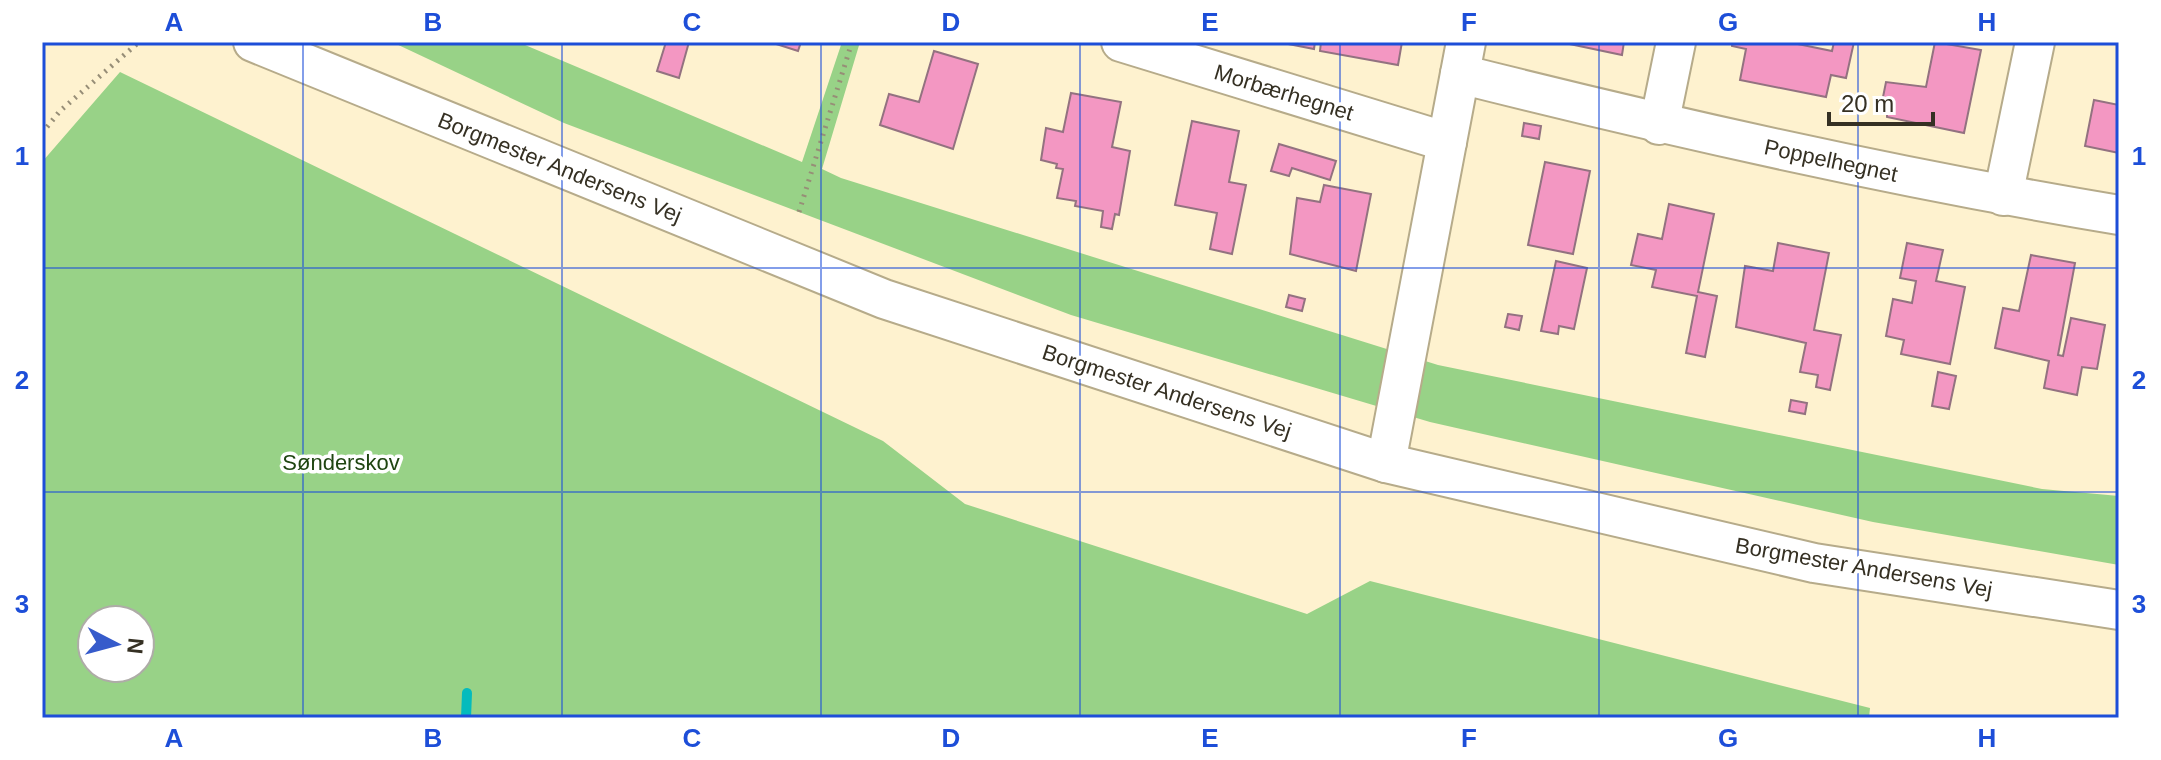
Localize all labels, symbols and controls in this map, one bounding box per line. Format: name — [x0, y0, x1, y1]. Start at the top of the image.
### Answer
text: A — [165, 7, 184, 37]
text: B — [424, 7, 442, 37]
text: C — [683, 7, 702, 37]
text: D — [942, 7, 960, 37]
text: E — [1201, 7, 1219, 37]
text: F — [1461, 7, 1477, 37]
text: G — [1718, 7, 1738, 37]
text: H — [1978, 7, 1996, 37]
street label: Morbærhegnet — [1211, 59, 1357, 126]
scale bar — [1829, 76, 1933, 126]
text: 20 m — [1841, 90, 1894, 117]
street label: Borgmester Andersens Vej — [434, 107, 685, 228]
street label: Poppelhegnet — [1762, 134, 1900, 187]
text: 1 — [15, 141, 29, 171]
text: 1 — [2132, 141, 2146, 171]
street label: Borgmester Andersens Vej — [1039, 339, 1295, 444]
text: 2 — [15, 365, 29, 395]
text: 2 — [2132, 365, 2146, 395]
park label: Sønderskov — [282, 450, 400, 475]
street label: Borgmester Andersens Vej — [1733, 533, 1994, 602]
text: 3 — [15, 589, 29, 619]
text: 3 — [2132, 589, 2146, 619]
north arrow — [76, 604, 156, 684]
text: N — [122, 637, 149, 655]
text: A — [165, 723, 184, 753]
text: B — [424, 723, 442, 753]
text: C — [683, 723, 702, 753]
text: D — [942, 723, 960, 753]
text: E — [1201, 723, 1219, 753]
text: F — [1461, 723, 1477, 753]
text: G — [1718, 723, 1738, 753]
text: H — [1978, 723, 1996, 753]

